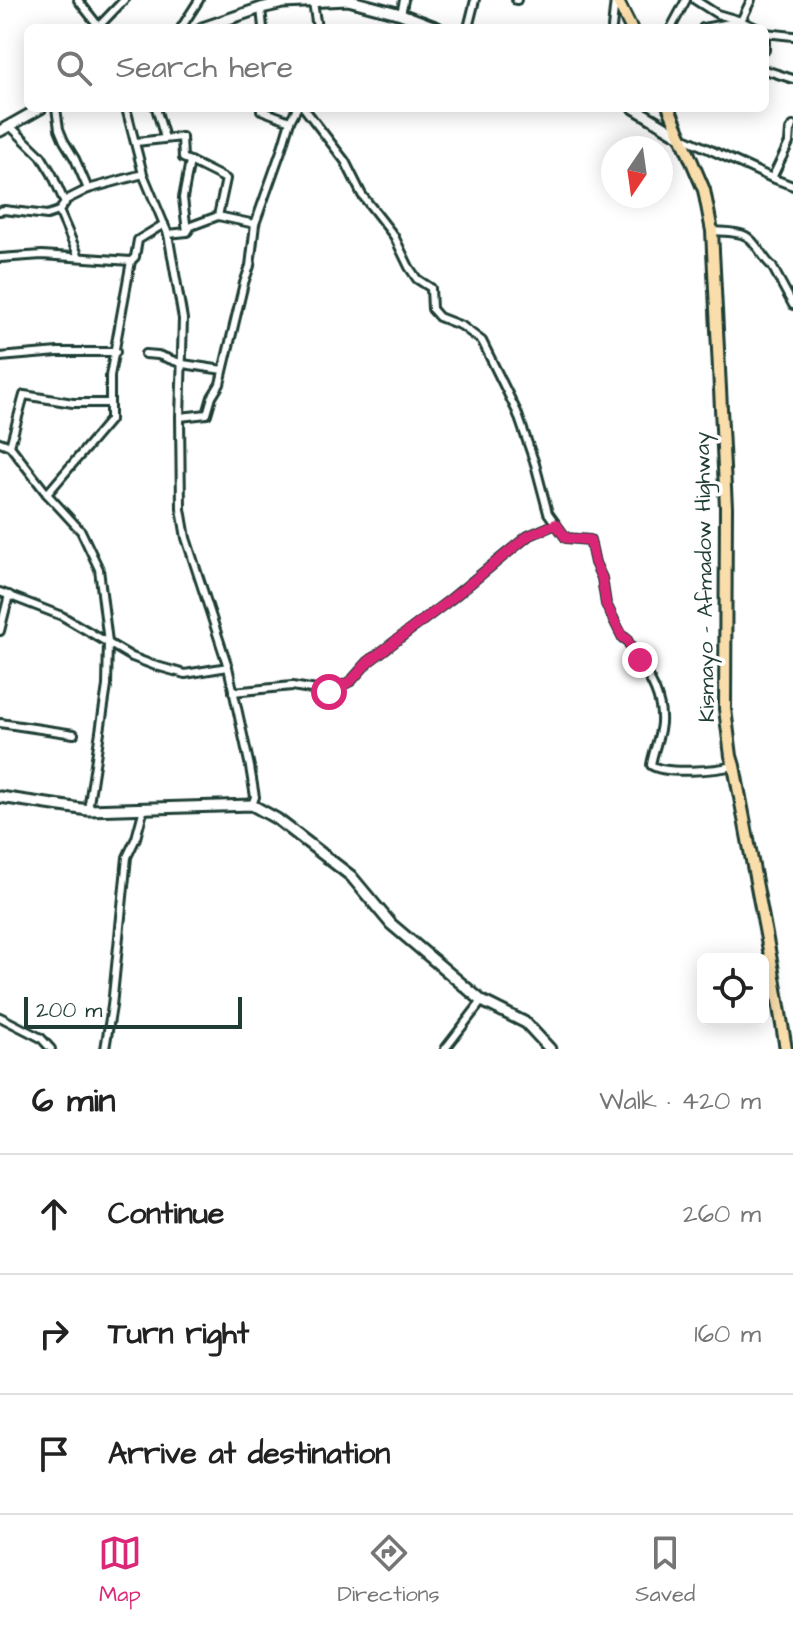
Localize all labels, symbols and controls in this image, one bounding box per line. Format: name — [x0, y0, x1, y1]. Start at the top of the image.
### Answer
search box — [24, 24, 769, 112]
icon: search — [52, 46, 96, 90]
text: Search here — [116, 47, 293, 89]
north arrow — [601, 136, 673, 208]
street label: Kismayo - Afmadow Highway — [687, 431, 724, 723]
route end — [622, 642, 658, 678]
route start — [311, 674, 347, 710]
map controls — [697, 953, 769, 1025]
button: locate — [697, 953, 769, 1025]
scale bar — [24, 993, 242, 1029]
text: 200 m — [36, 995, 102, 1026]
text: 6 min — [32, 1077, 116, 1125]
text: Walk · 420 m — [599, 1083, 761, 1119]
icon: ahead — [32, 1192, 76, 1236]
text: Continue — [108, 1193, 224, 1235]
text: 260 m — [683, 1196, 761, 1232]
icon: right — [32, 1312, 76, 1356]
text: Turn right — [108, 1313, 249, 1355]
text: 160 m — [694, 1316, 761, 1352]
icon: arrive — [32, 1432, 76, 1476]
text: Arrive at destination — [108, 1433, 390, 1475]
tab: Map — [98, 1531, 142, 1610]
tab: Directions — [337, 1531, 440, 1610]
tab: Saved — [635, 1531, 695, 1610]

